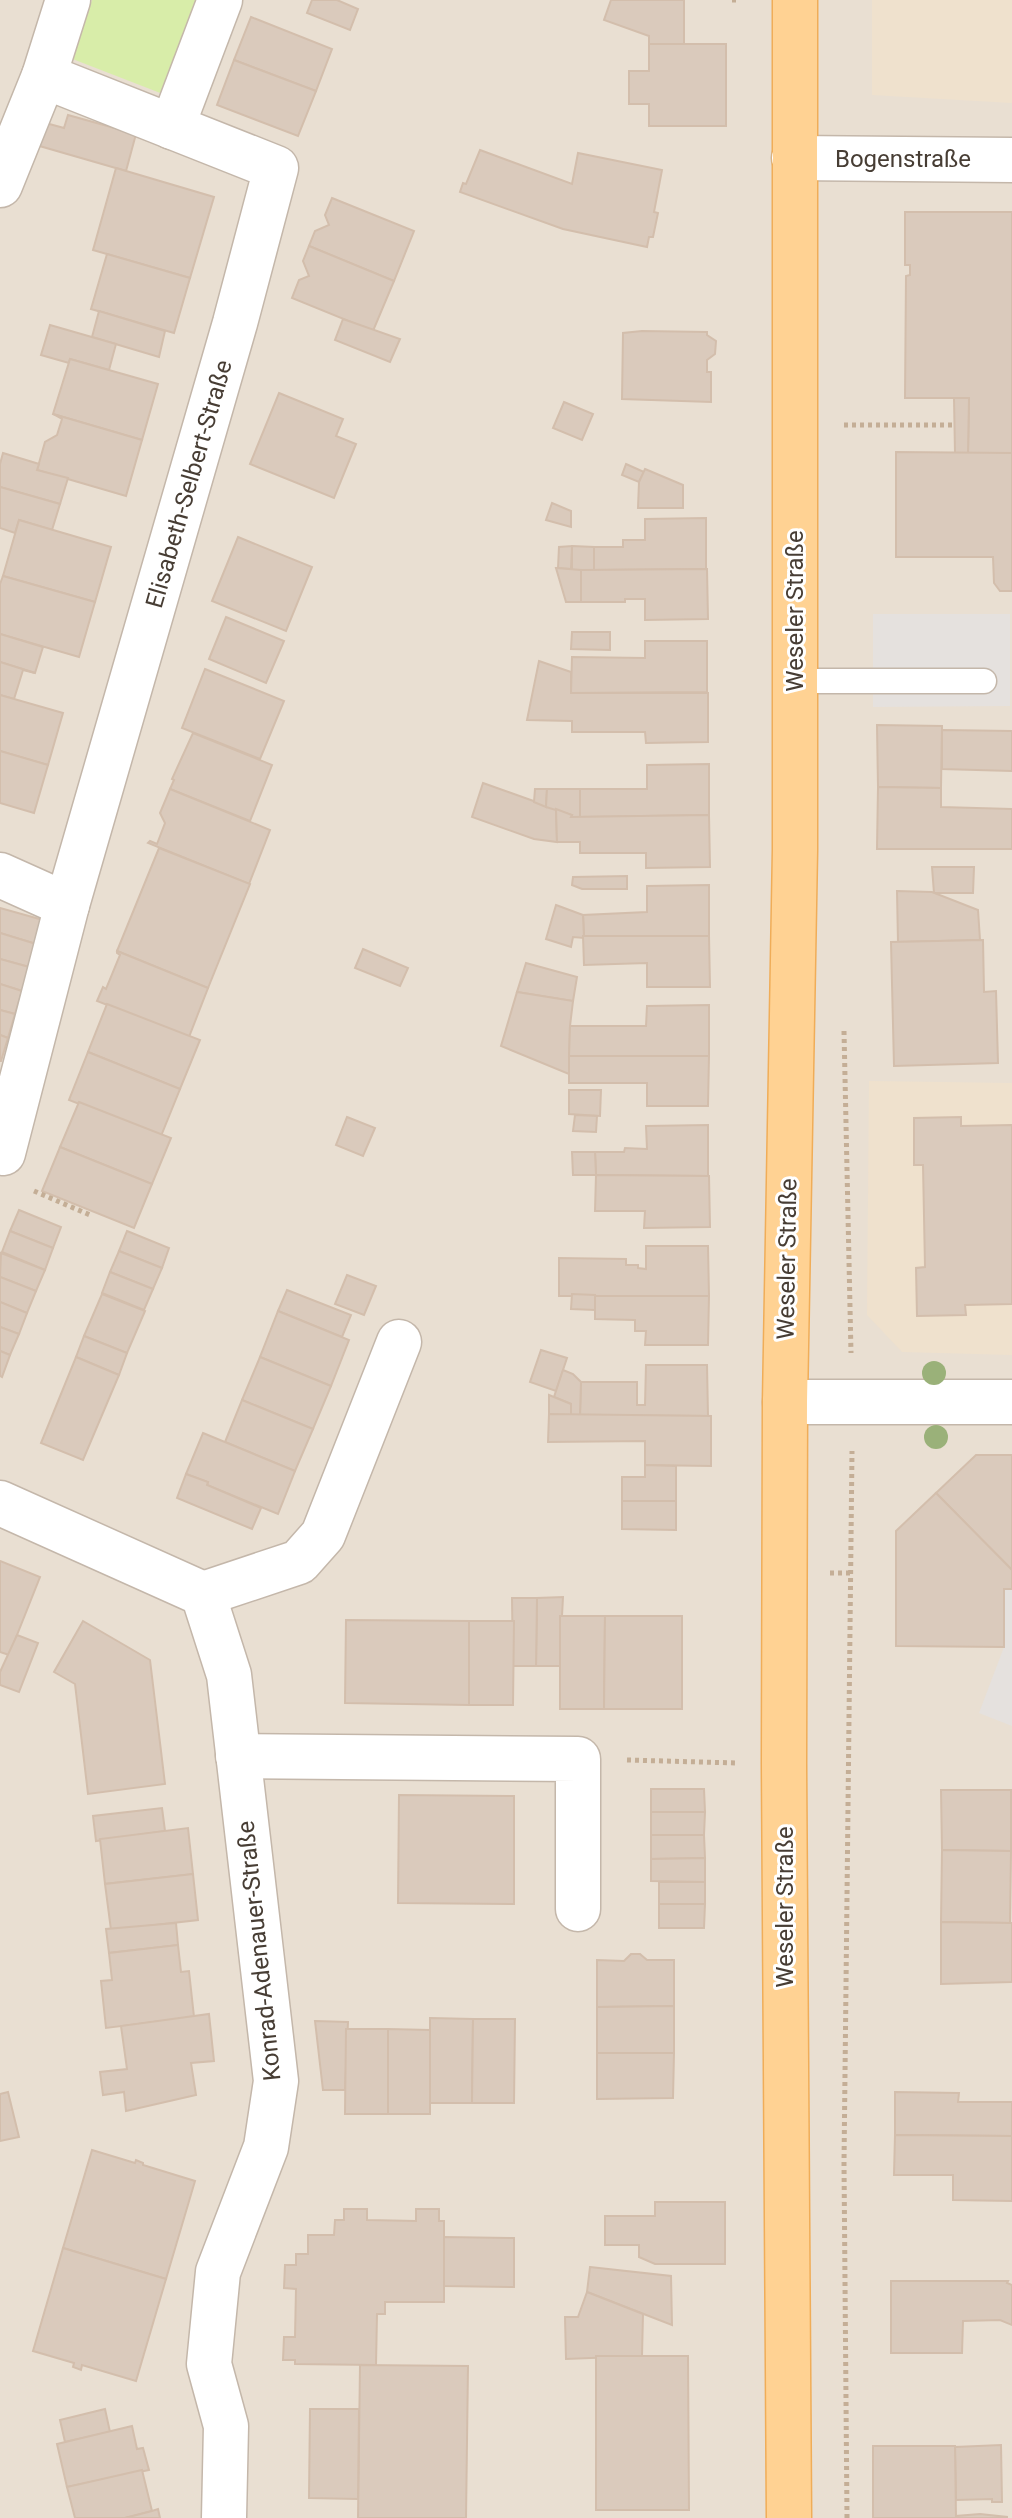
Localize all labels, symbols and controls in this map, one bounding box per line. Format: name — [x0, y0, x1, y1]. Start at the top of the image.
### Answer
street label: Bogenstraße — [835, 145, 971, 173]
street label: Elisabeth-Selbert-Straße — [140, 357, 238, 611]
street label: Weseler Straße — [781, 530, 809, 692]
street label: Weseler Straße — [772, 1178, 802, 1340]
street label: Konrad-Adenauer-Straße — [231, 1820, 287, 2082]
street label: Weseler Straße — [771, 1826, 799, 1988]

